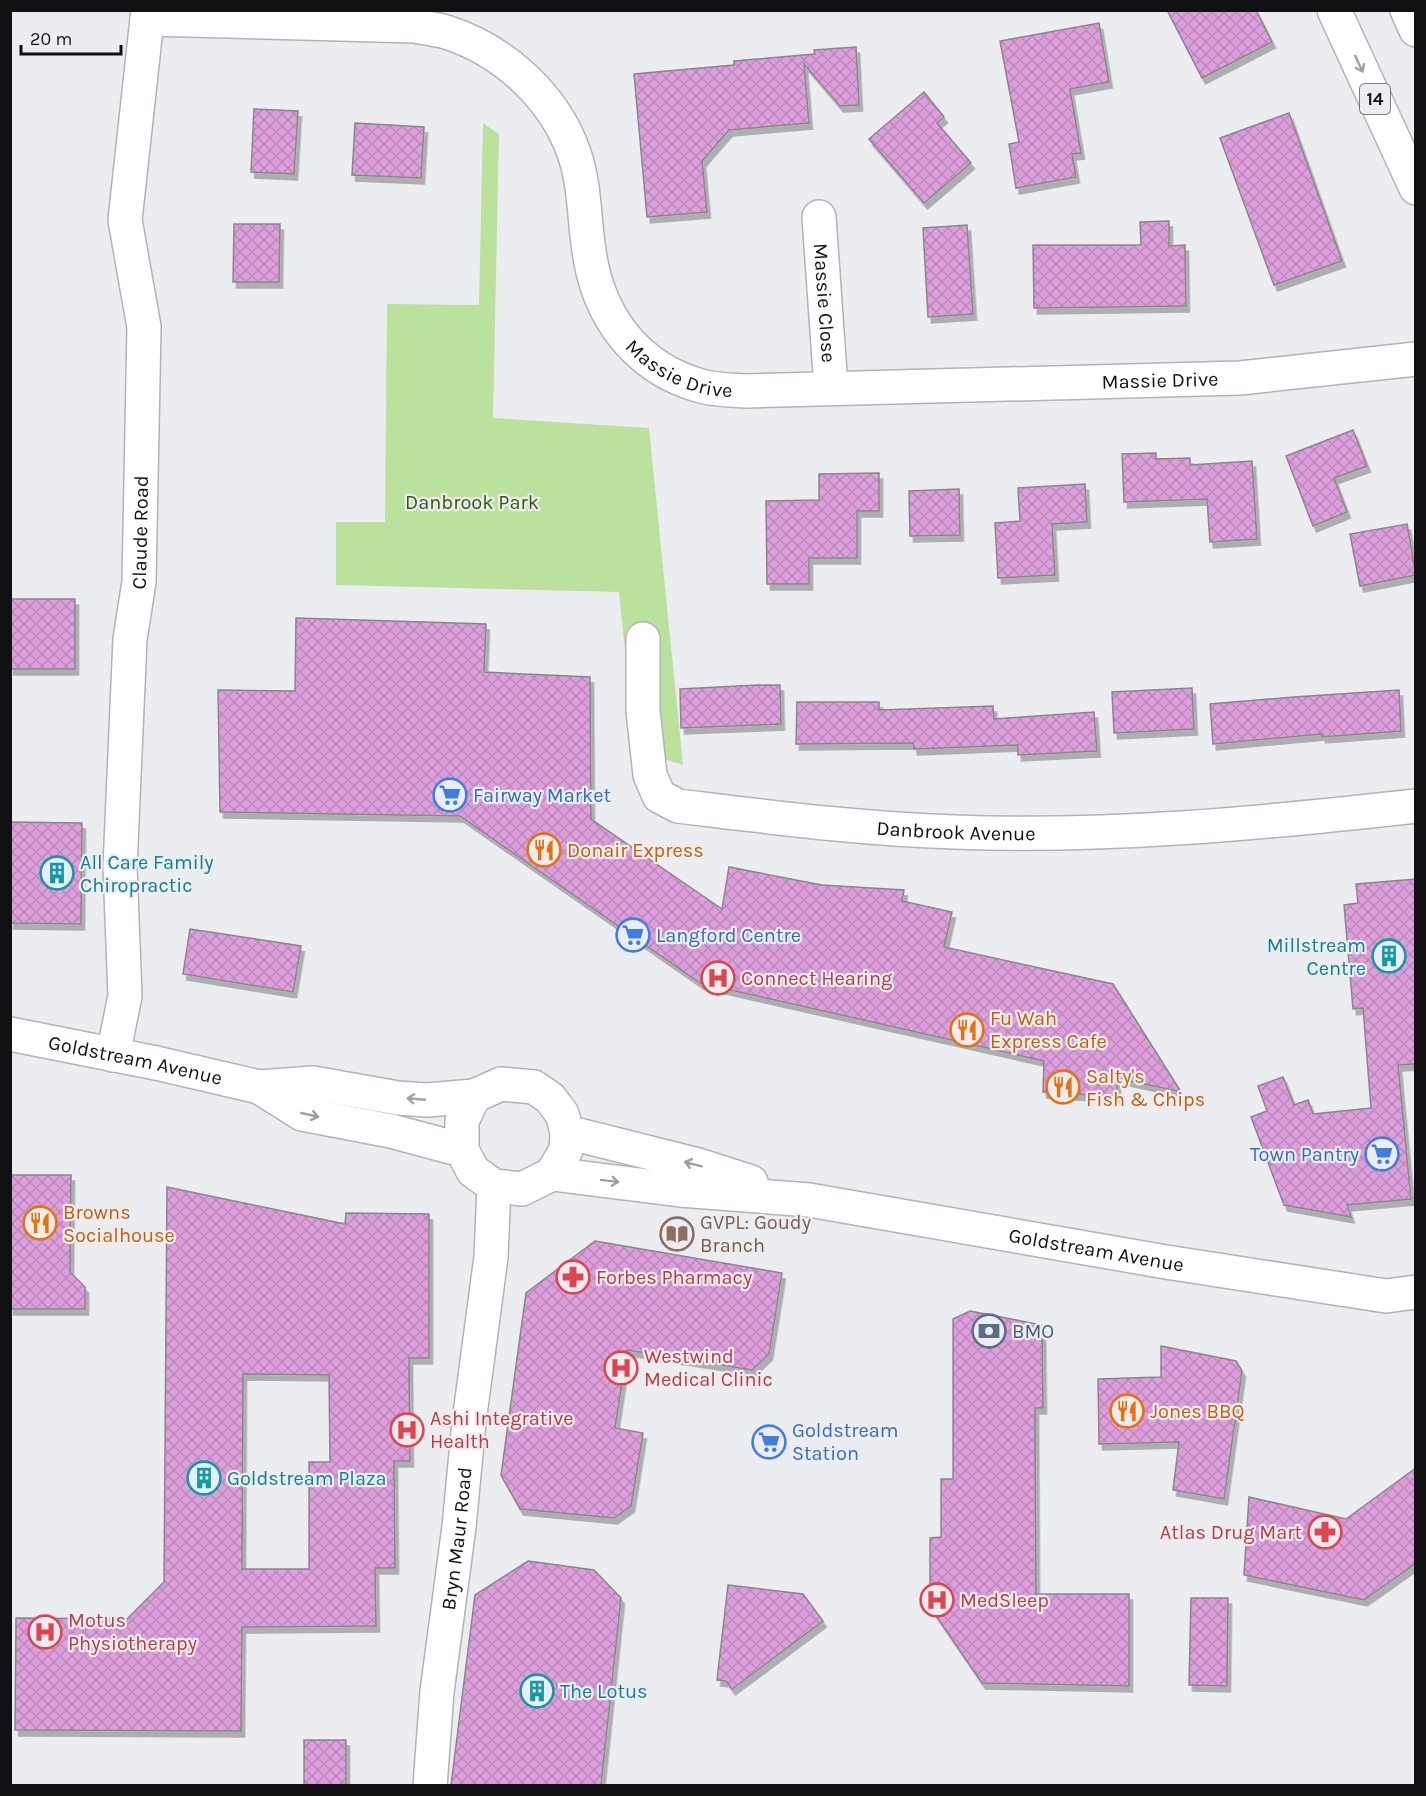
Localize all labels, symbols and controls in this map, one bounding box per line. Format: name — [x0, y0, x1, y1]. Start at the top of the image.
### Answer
scale bar — [21, 18, 122, 56]
text: 20 m — [30, 28, 72, 50]
one-way arrow — [1354, 54, 1365, 72]
road number: 14 — [1360, 84, 1390, 114]
street label: Massie Close — [809, 242, 841, 363]
street label: Massie Drive — [621, 334, 733, 402]
street label: Massie Drive — [1101, 367, 1219, 393]
street label: Claude Road — [127, 475, 153, 591]
park label: Danbrook Park — [405, 491, 539, 514]
supermarket icon: Fairway Market — [432, 777, 468, 813]
place label: Fairway Market — [473, 784, 611, 807]
street label: Danbrook Avenue — [876, 816, 1036, 845]
restaurant icon: Donair Express — [526, 832, 562, 868]
place label: Donair Express — [567, 839, 704, 862]
place label: All Care Family Chiropractic — [80, 851, 214, 897]
building icon: All Care Family Chiropractic — [39, 855, 75, 891]
supermarket icon: Langford Centre — [615, 917, 651, 953]
place label: Langford Centre — [656, 924, 801, 947]
place label: Millstream Centre — [1267, 934, 1366, 980]
building icon: Millstream Centre — [1371, 938, 1407, 974]
hospital icon: Connect Hearing — [700, 960, 736, 996]
place label: Connect Hearing — [741, 967, 892, 990]
place label: Fu Wah Express Cafe — [990, 1007, 1107, 1053]
restaurant icon: Fu Wah Express Cafe — [949, 1012, 985, 1048]
street label: Goldstream Avenue — [46, 1030, 225, 1090]
place label: Salty's Fish & Chips — [1086, 1065, 1205, 1111]
restaurant icon: Salty's Fish & Chips — [1045, 1069, 1081, 1105]
one-way arrow — [407, 1093, 426, 1104]
one-way arrow — [300, 1109, 319, 1121]
supermarket icon: Town Pantry — [1364, 1136, 1400, 1172]
place label: Town Pantry — [1250, 1143, 1359, 1166]
one-way arrow — [683, 1158, 702, 1169]
one-way arrow — [599, 1176, 619, 1187]
place label: Browns Socialhouse — [63, 1201, 175, 1247]
restaurant icon: Browns Socialhouse — [22, 1205, 58, 1241]
place label: GVPL: Goudy Branch — [700, 1211, 811, 1257]
library icon: GVPL: Goudy Branch — [659, 1216, 695, 1252]
street label: Goldstream Avenue — [1007, 1223, 1185, 1276]
pharmacy icon: Forbes Pharmacy — [555, 1259, 591, 1295]
place label: Forbes Pharmacy — [596, 1266, 752, 1289]
bank icon: BMO — [971, 1313, 1007, 1349]
place label: BMO — [1012, 1320, 1054, 1343]
place label: Westwind Medical Clinic — [644, 1345, 773, 1391]
hospital icon: Westwind Medical Clinic — [603, 1350, 639, 1386]
restaurant icon: Jones BBQ — [1109, 1393, 1145, 1429]
place label: Jones BBQ — [1150, 1400, 1245, 1423]
place label: Ashi Integrative Health — [430, 1407, 574, 1453]
hospital icon: Ashi Integrative Health — [389, 1412, 425, 1448]
place label: Goldstream Station — [792, 1419, 899, 1465]
supermarket icon: Goldstream Station — [751, 1424, 787, 1460]
building icon: Goldstream Plaza — [186, 1460, 222, 1496]
street label: Bryn Maur Road — [437, 1466, 476, 1611]
place label: Goldstream Plaza — [227, 1467, 386, 1490]
pharmacy icon: Atlas Drug Mart — [1307, 1514, 1343, 1550]
place label: Atlas Drug Mart — [1160, 1521, 1302, 1544]
hospital icon: MedSleep — [919, 1582, 955, 1618]
place label: MedSleep — [960, 1589, 1049, 1612]
place label: Motus Physiotherapy — [68, 1609, 197, 1655]
hospital icon: Motus Physiotherapy — [27, 1614, 63, 1650]
building icon: The Lotus — [519, 1673, 555, 1709]
place label: The Lotus — [560, 1680, 648, 1703]

